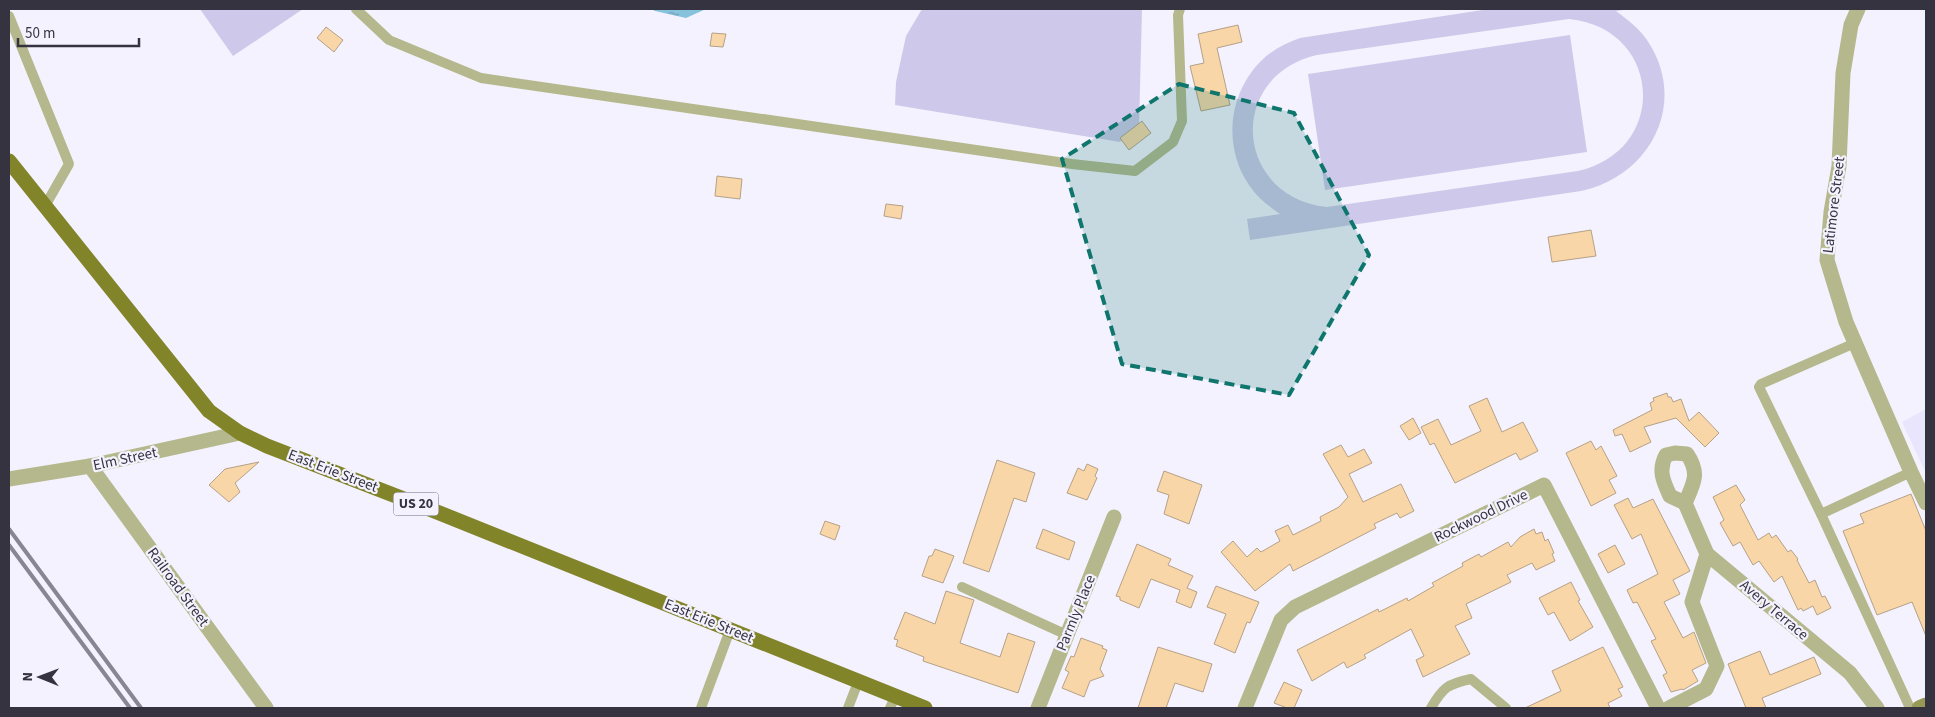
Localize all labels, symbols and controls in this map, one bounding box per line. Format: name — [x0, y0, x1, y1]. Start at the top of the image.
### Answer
scale bar — [18, 15, 139, 47]
text: 50 m — [25, 23, 55, 44]
street label: Latimore Street — [1818, 156, 1850, 254]
street label: Elm Street — [91, 442, 159, 476]
street label: East Erie Street — [285, 444, 381, 498]
street label: Rockwood Drive — [1431, 484, 1531, 548]
road number: US 20 — [394, 492, 438, 516]
street label: Railroad Street — [142, 543, 214, 631]
street label: Parmly Place — [1051, 572, 1101, 654]
street label: Avery Terrace — [1735, 575, 1813, 645]
street label: East Erie Street — [661, 594, 757, 648]
north arrow — [15, 652, 65, 702]
text: N — [18, 672, 38, 682]

